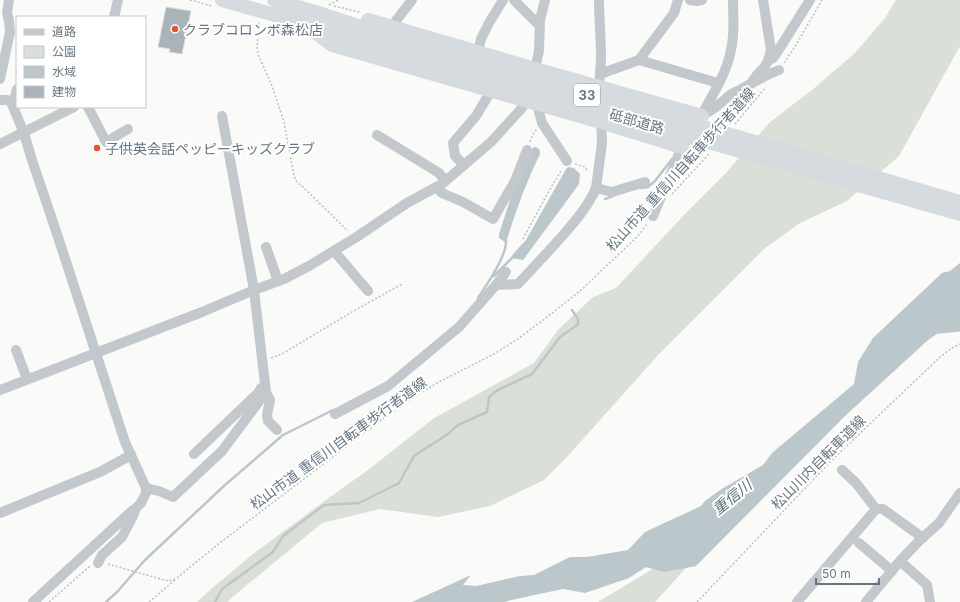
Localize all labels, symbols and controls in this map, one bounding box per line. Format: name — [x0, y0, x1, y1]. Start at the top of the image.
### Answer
legend — [16, 16, 146, 108]
place label: クラブコロンボ森松店 — [183, 21, 323, 38]
text: 道路 — [52, 24, 76, 39]
marker: クラブコロンボ森松店 — [170, 24, 180, 34]
text: 公園 — [52, 44, 76, 59]
text: 水域 — [52, 64, 76, 79]
text: 建物 — [52, 84, 76, 99]
road number: 33 — [574, 84, 600, 106]
street label: 松山市道 重信川自転車歩行者道線 — [602, 84, 758, 254]
street label: 砥部道路 — [608, 105, 666, 137]
place label: 子供英会話ペッピーキッズクラブ — [105, 140, 315, 157]
marker: 子供英会話ペッピーキッズクラブ — [92, 143, 102, 153]
street label: 松山市道 重信川自転車歩行者道線 — [246, 373, 430, 513]
street label: 松山川内自転車道線 — [767, 411, 869, 513]
water label: 重信川 — [709, 474, 757, 519]
scale bar — [816, 560, 879, 586]
text: 50 m — [822, 566, 851, 581]

